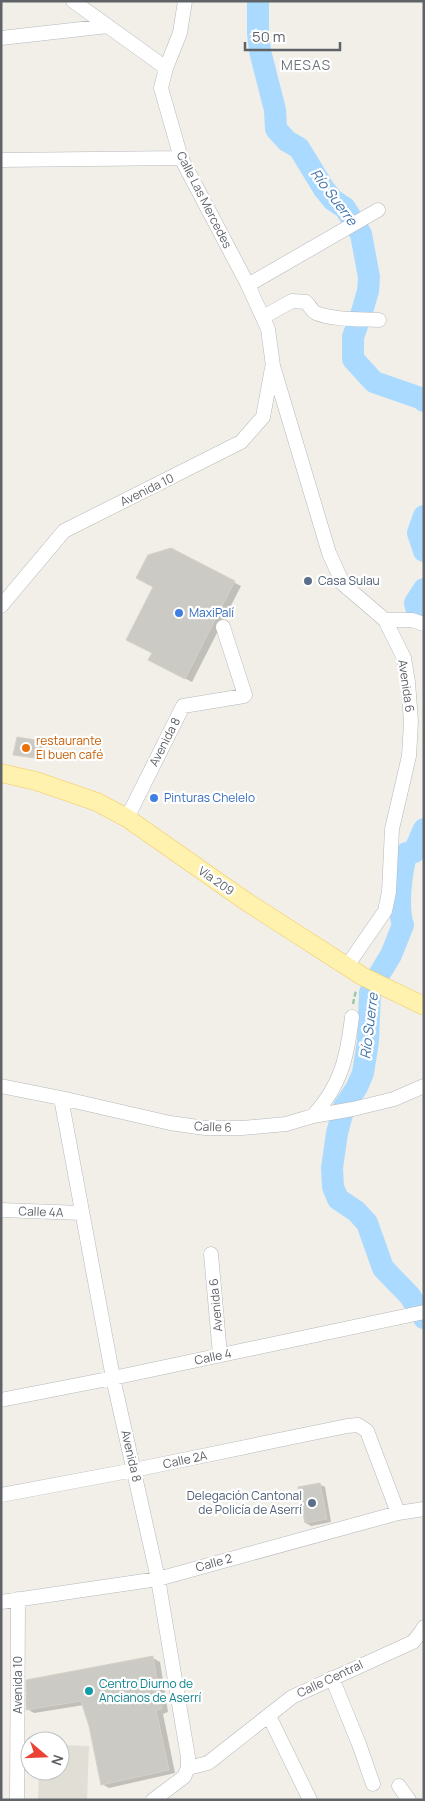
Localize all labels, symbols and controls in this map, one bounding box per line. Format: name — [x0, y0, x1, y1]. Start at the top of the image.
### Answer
scale bar — [245, 20, 340, 52]
text: 50 m — [252, 26, 286, 47]
district label: MESAS — [281, 55, 331, 74]
street label: Calle Las Mercedes — [173, 148, 236, 251]
water label: Río Suerre — [307, 164, 362, 230]
street label: Avenida 10 — [117, 469, 177, 510]
place label: Casa Sulau — [318, 572, 380, 589]
marker: Casa Sulau — [302, 575, 314, 587]
place label: MaxiPalí — [189, 604, 234, 621]
marker: MaxiPalí — [173, 607, 185, 619]
street label: Avenida 6 — [394, 658, 419, 714]
street label: Avenida 8 — [145, 714, 184, 769]
place label: restaurante El buen café — [36, 732, 103, 763]
marker: restaurante El buen café — [20, 742, 32, 754]
place label: Pinturas Chelelo — [164, 789, 255, 806]
marker: Pinturas Chelelo — [148, 792, 160, 804]
street label: Vía 209 — [195, 862, 238, 899]
water label: Río Suerre — [355, 991, 382, 1060]
street label: Calle 6 — [194, 1117, 232, 1136]
street label: Calle 4A — [18, 1202, 64, 1221]
street label: Avenida 6 — [205, 1278, 226, 1332]
street label: Calle 4 — [193, 1344, 233, 1369]
street label: Avenida 8 — [117, 1428, 146, 1484]
street label: Calle 2A — [161, 1446, 209, 1472]
place label: Delegación Cantonal de Policía de Aserrí — [187, 1487, 302, 1518]
marker: Delegación Cantonal de Policía de Aserrí — [306, 1497, 318, 1509]
street label: Calle 2 — [194, 1549, 234, 1576]
street label: Avenida 10 — [9, 1656, 26, 1714]
street label: Calle Central — [294, 1656, 366, 1701]
place label: Centro Diurno de Ancianos de Aserrí — [99, 1675, 202, 1706]
marker: Centro Diurno de Ancianos de Aserrí — [83, 1685, 95, 1697]
north arrow — [20, 1731, 70, 1781]
text: N — [47, 1753, 68, 1768]

